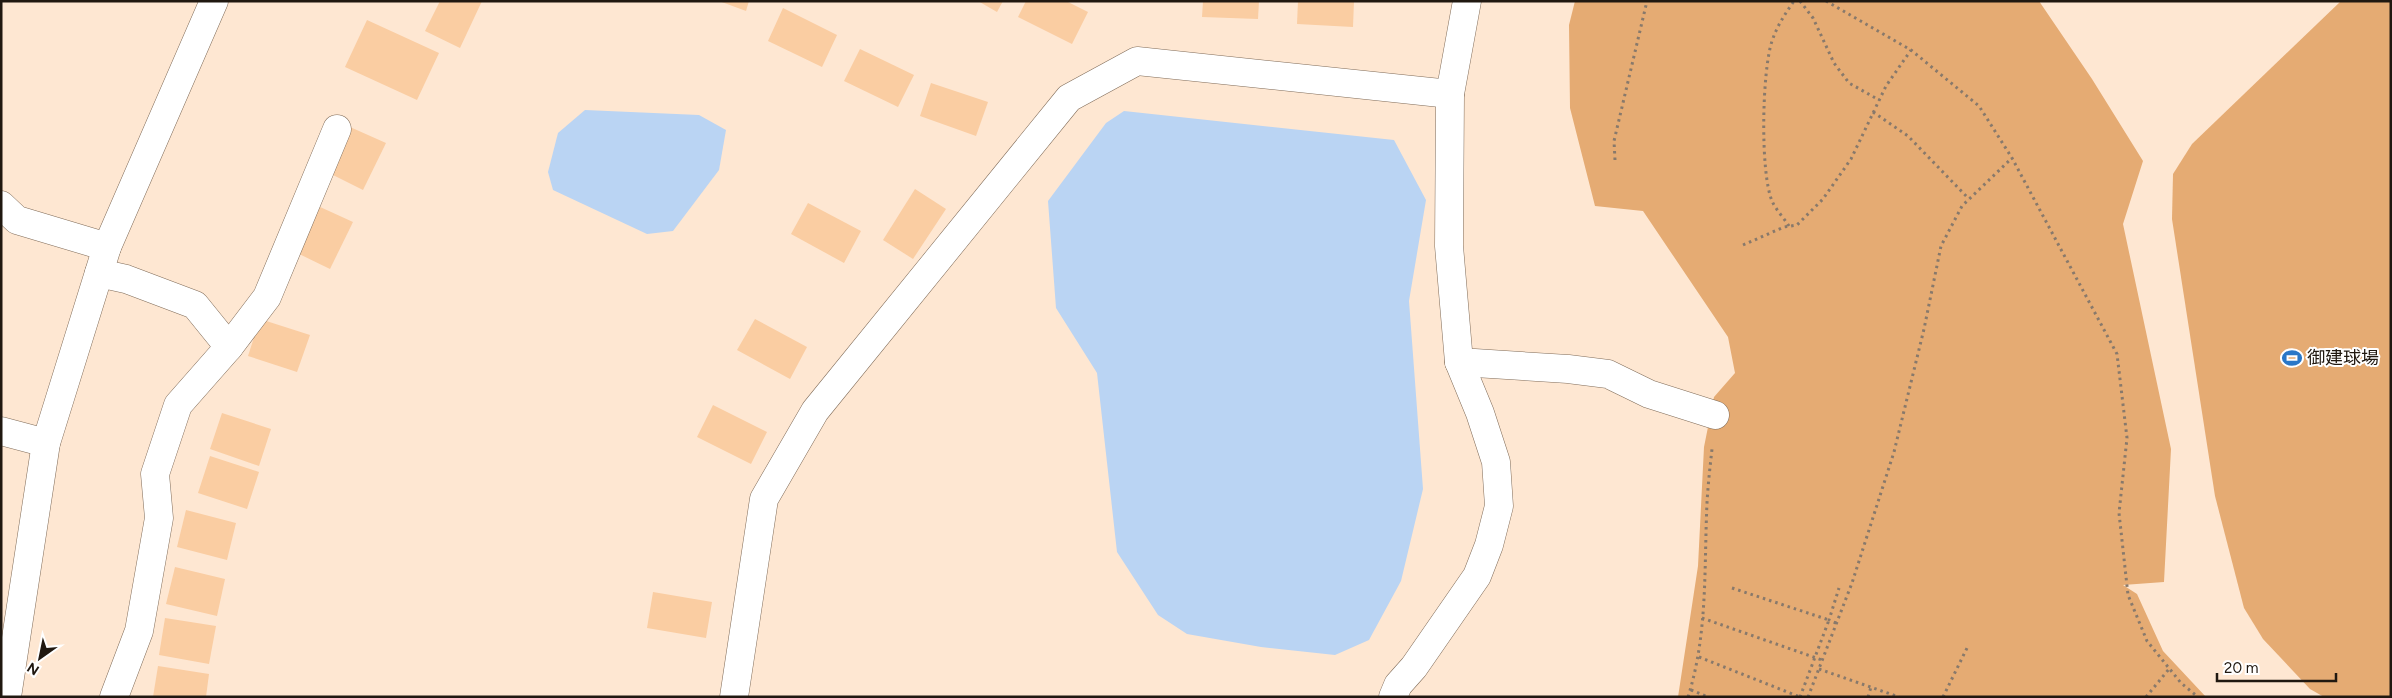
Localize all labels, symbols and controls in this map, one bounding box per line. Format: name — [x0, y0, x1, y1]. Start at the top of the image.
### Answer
sports icon: 御建球場 — [2281, 347, 2303, 369]
place label: 御建球場 — [2307, 347, 2379, 369]
north arrow — [15, 633, 65, 683]
scale bar — [2217, 650, 2336, 682]
text: N — [24, 658, 42, 679]
text: 20 m — [2224, 659, 2258, 677]

